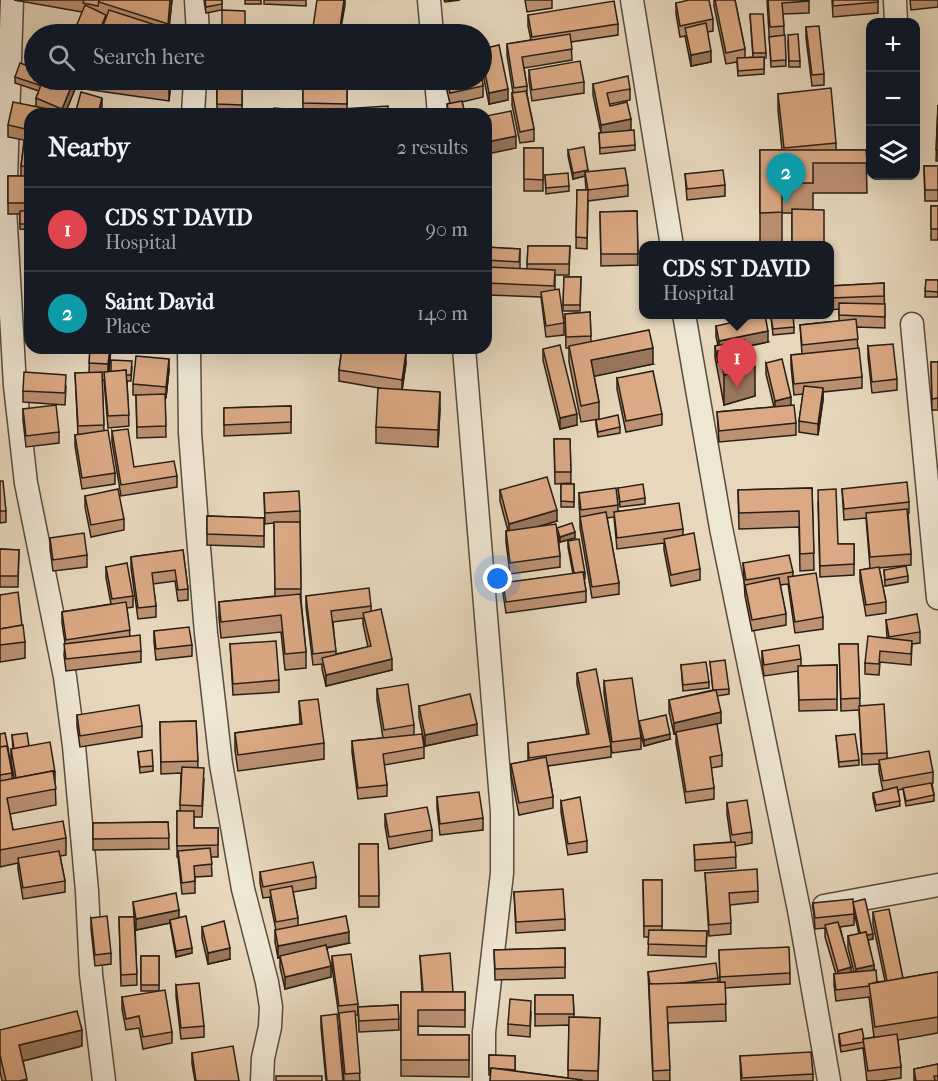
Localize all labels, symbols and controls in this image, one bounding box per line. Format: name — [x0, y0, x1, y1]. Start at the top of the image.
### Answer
map controls — [866, 18, 920, 180]
button: + — [866, 18, 920, 72]
search box — [24, 24, 492, 90]
icon: search — [45, 41, 78, 74]
text: Search here — [93, 44, 205, 70]
button: − — [866, 72, 920, 126]
button: layers — [866, 126, 920, 180]
text: Nearby — [48, 132, 130, 163]
text: 2 results — [397, 136, 468, 159]
pin: 2 — [766, 154, 806, 203]
text: CDS ST DAVID — [105, 205, 253, 231]
text: 1 — [64, 218, 71, 241]
text: 90 m — [426, 218, 468, 241]
text: Hospital — [105, 231, 177, 254]
popup — [639, 241, 834, 319]
text: CDS ST DAVID — [663, 256, 810, 282]
text: Hospital — [663, 282, 734, 305]
text: Saint David — [105, 289, 214, 315]
text: 2 — [62, 302, 73, 325]
text: 140 m — [417, 302, 468, 325]
text: Place — [105, 315, 151, 338]
pin: 1 — [718, 338, 756, 388]
your location — [483, 564, 512, 593]

